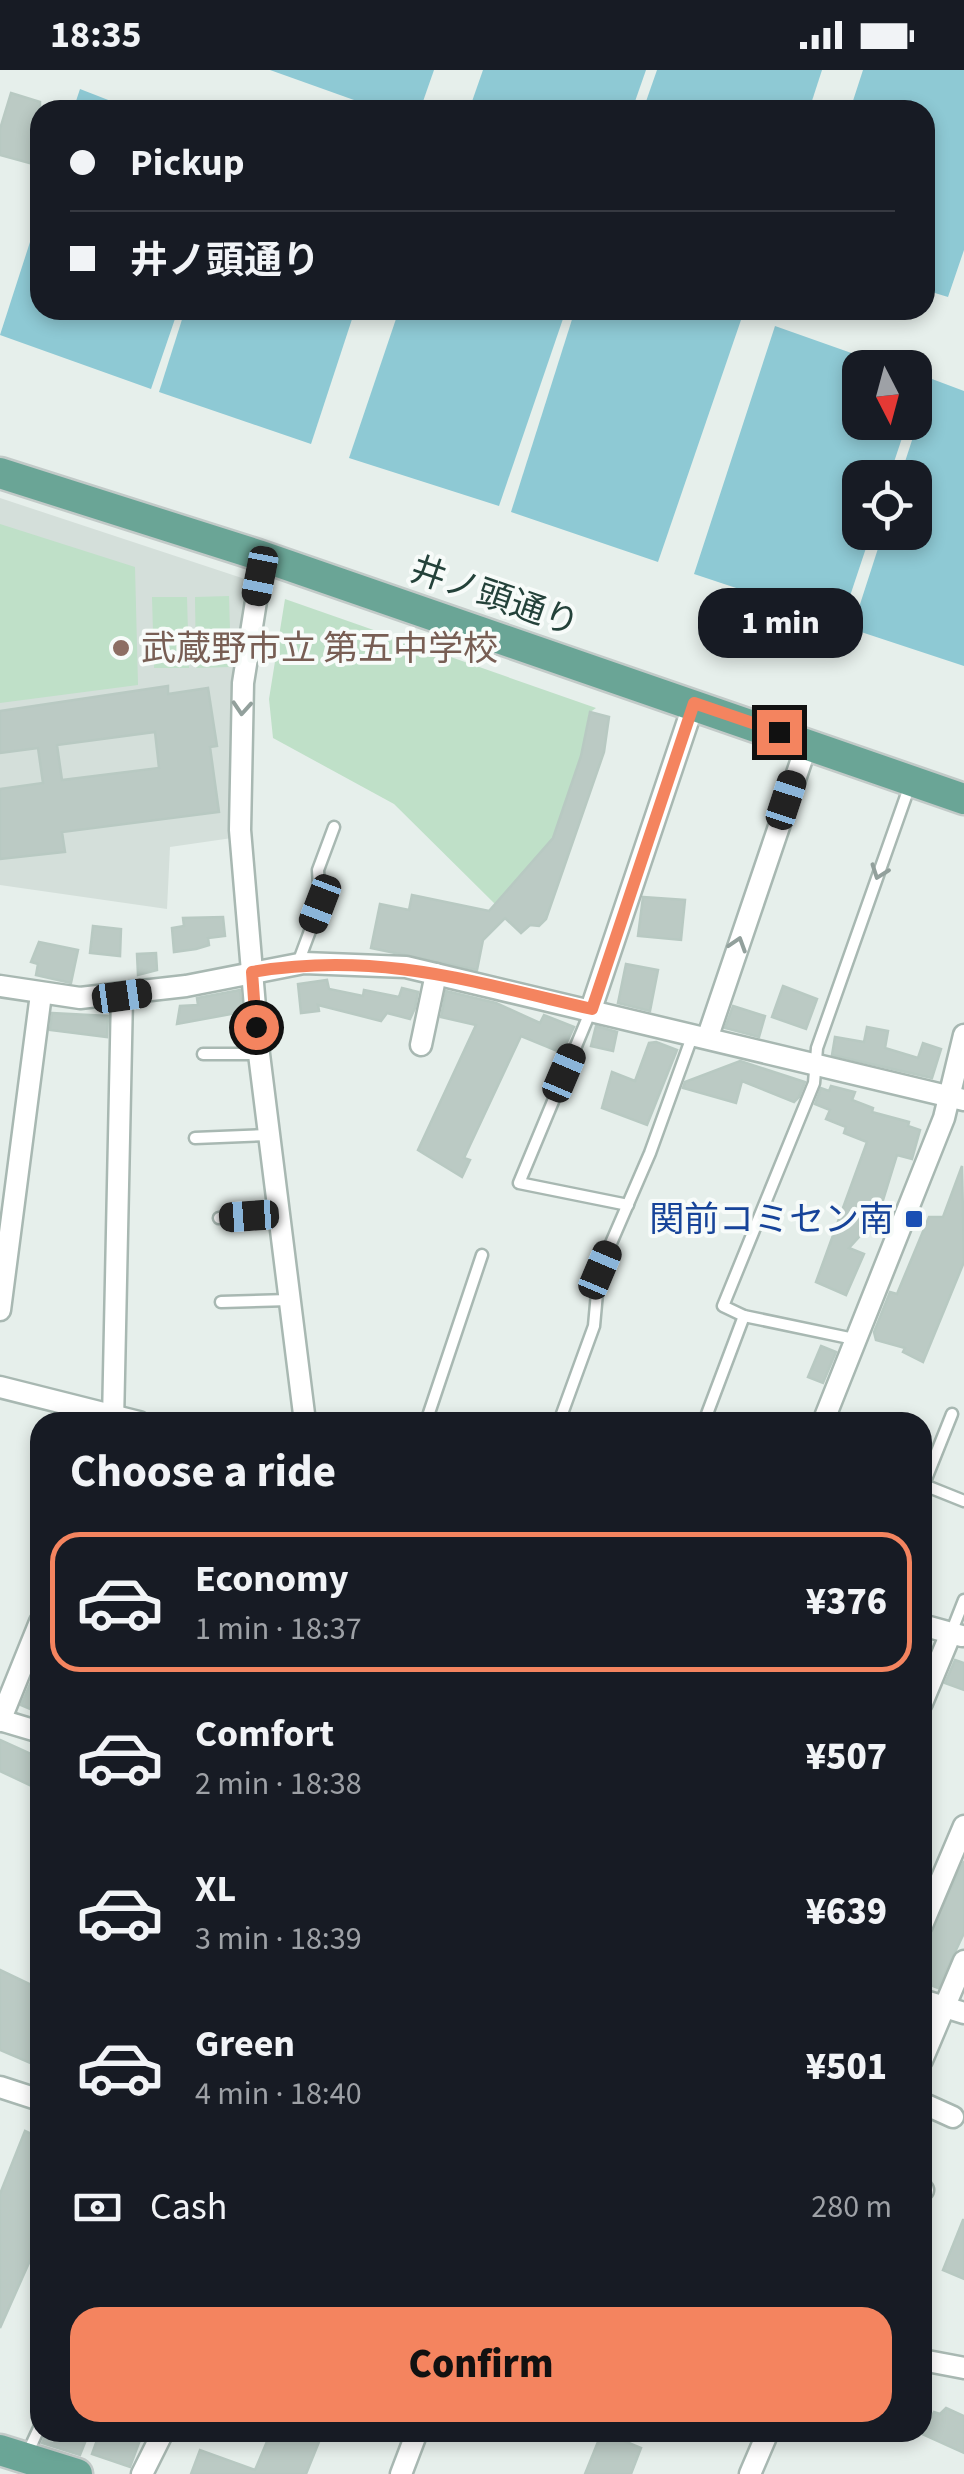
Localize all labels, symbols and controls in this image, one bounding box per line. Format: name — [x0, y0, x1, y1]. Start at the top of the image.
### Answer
text: 18:35 — [50, 8, 142, 62]
text: Pickup — [130, 136, 244, 190]
text: 井ノ頭通り — [130, 234, 320, 288]
north arrow — [842, 350, 932, 440]
map controls — [842, 350, 932, 550]
button: locate — [842, 460, 932, 550]
car — [240, 544, 280, 608]
street label: 井ノ頭通り — [404, 545, 586, 649]
callout: 1 min — [696, 587, 862, 657]
text: 1 min — [741, 600, 820, 646]
place label: 武蔵野市立 第五中学校 — [141, 624, 498, 674]
marker: 武蔵野市立 第五中学校 — [110, 637, 132, 659]
one-way arrow — [231, 700, 253, 716]
route end — [757, 710, 802, 755]
car — [762, 767, 810, 833]
one-way arrow — [870, 862, 891, 879]
car — [295, 871, 345, 937]
one-way arrow — [727, 936, 747, 953]
car — [90, 977, 154, 1015]
route start — [234, 1005, 279, 1050]
car — [538, 1040, 590, 1106]
place label: 関前コミセン南 — [649, 1195, 894, 1245]
car — [218, 1199, 280, 1233]
marker: 関前コミセン南 — [903, 1208, 925, 1230]
car — [574, 1237, 626, 1303]
text: Choose a ride — [70, 1440, 336, 1504]
text: Economy — [195, 1552, 348, 1606]
icon: car — [75, 1557, 165, 1647]
text: ¥376 — [806, 1575, 887, 1629]
text: 1 min · 18:37 — [195, 1606, 362, 1652]
text: Comfort — [195, 1707, 334, 1761]
icon: car — [75, 1712, 165, 1802]
text: ¥507 — [806, 1730, 887, 1784]
text: 2 min · 18:38 — [195, 1761, 362, 1807]
text: XL — [195, 1862, 236, 1916]
icon: car — [75, 1867, 165, 1957]
text: ¥639 — [806, 1885, 887, 1939]
text: 3 min · 18:39 — [195, 1916, 362, 1962]
text: Green — [195, 2017, 295, 2071]
icon: car — [75, 2022, 165, 2112]
text: ¥501 — [806, 2040, 887, 2094]
text: 4 min · 18:40 — [195, 2071, 362, 2117]
icon: cash — [70, 2180, 125, 2235]
text: Cash — [150, 2180, 227, 2234]
text: 280 m — [811, 2184, 892, 2230]
button: Confirm — [70, 2307, 892, 2422]

